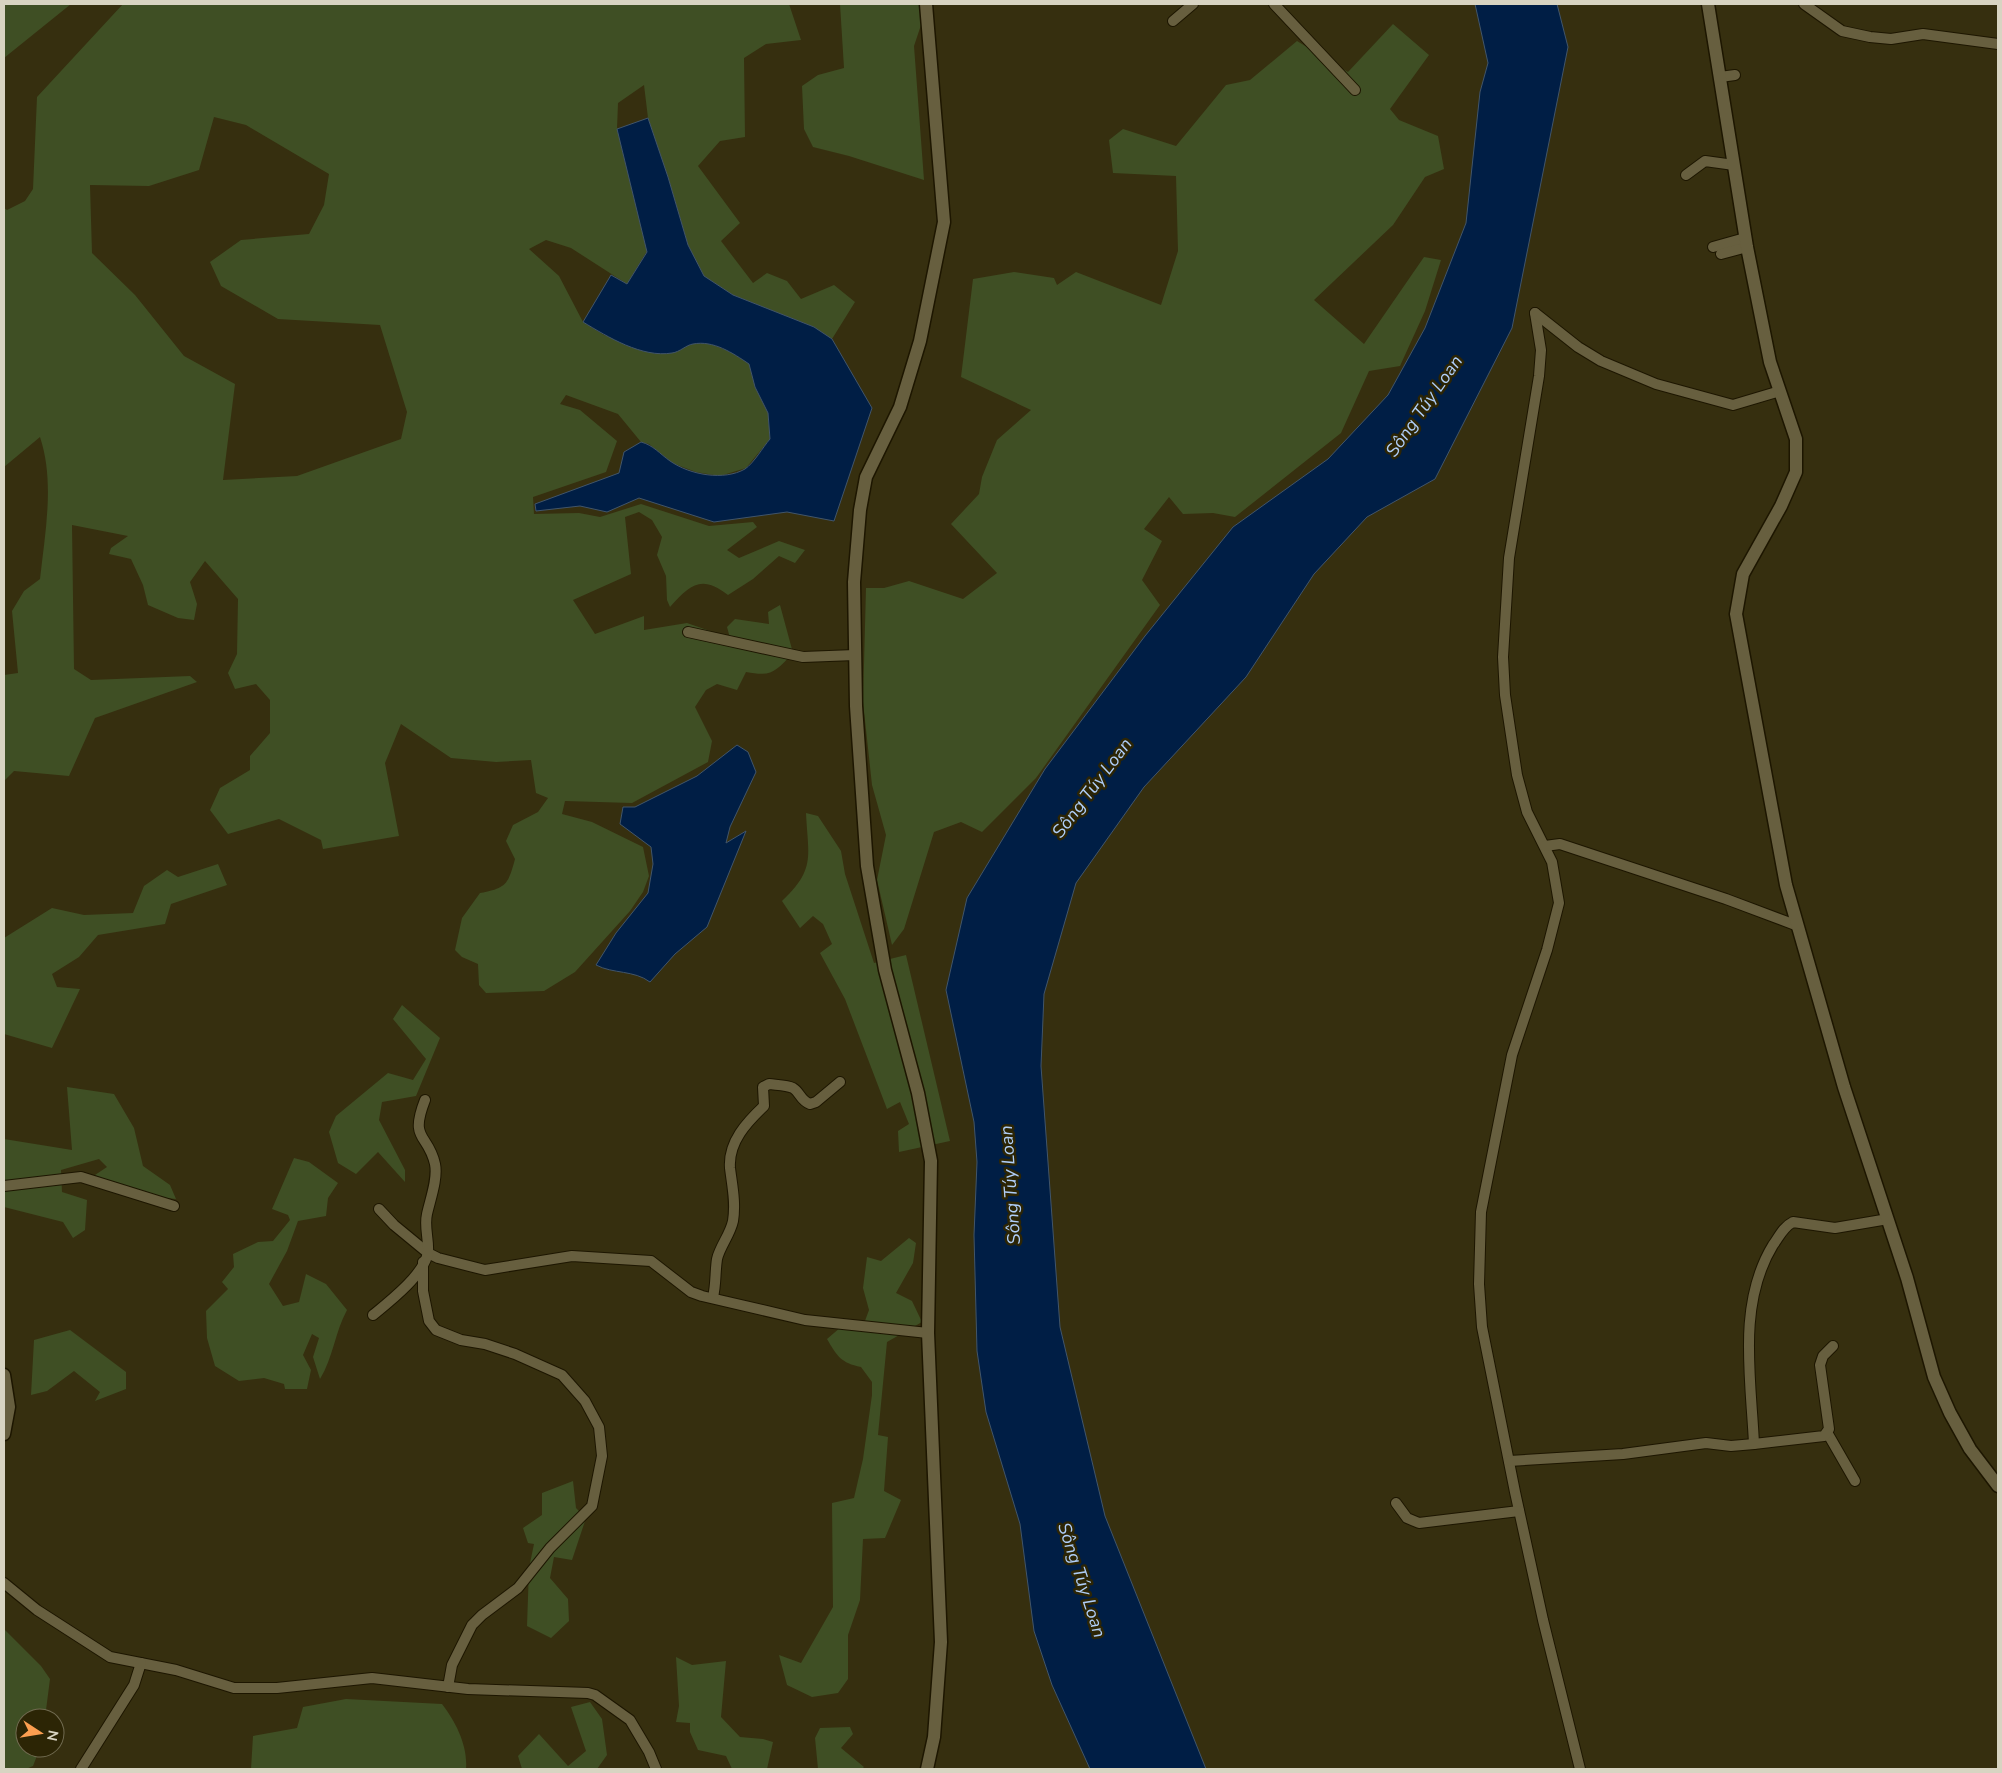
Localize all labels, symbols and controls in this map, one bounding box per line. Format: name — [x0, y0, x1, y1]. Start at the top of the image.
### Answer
water label: Sông Túy Loan — [1380, 350, 1468, 462]
water label: Sông Túy Loan — [1046, 733, 1138, 843]
water label: Sông Túy Loan — [994, 1125, 1026, 1245]
water label: Sông Túy Loan — [1052, 1519, 1112, 1641]
north arrow — [15, 1708, 65, 1758]
text: N — [42, 1728, 63, 1743]

